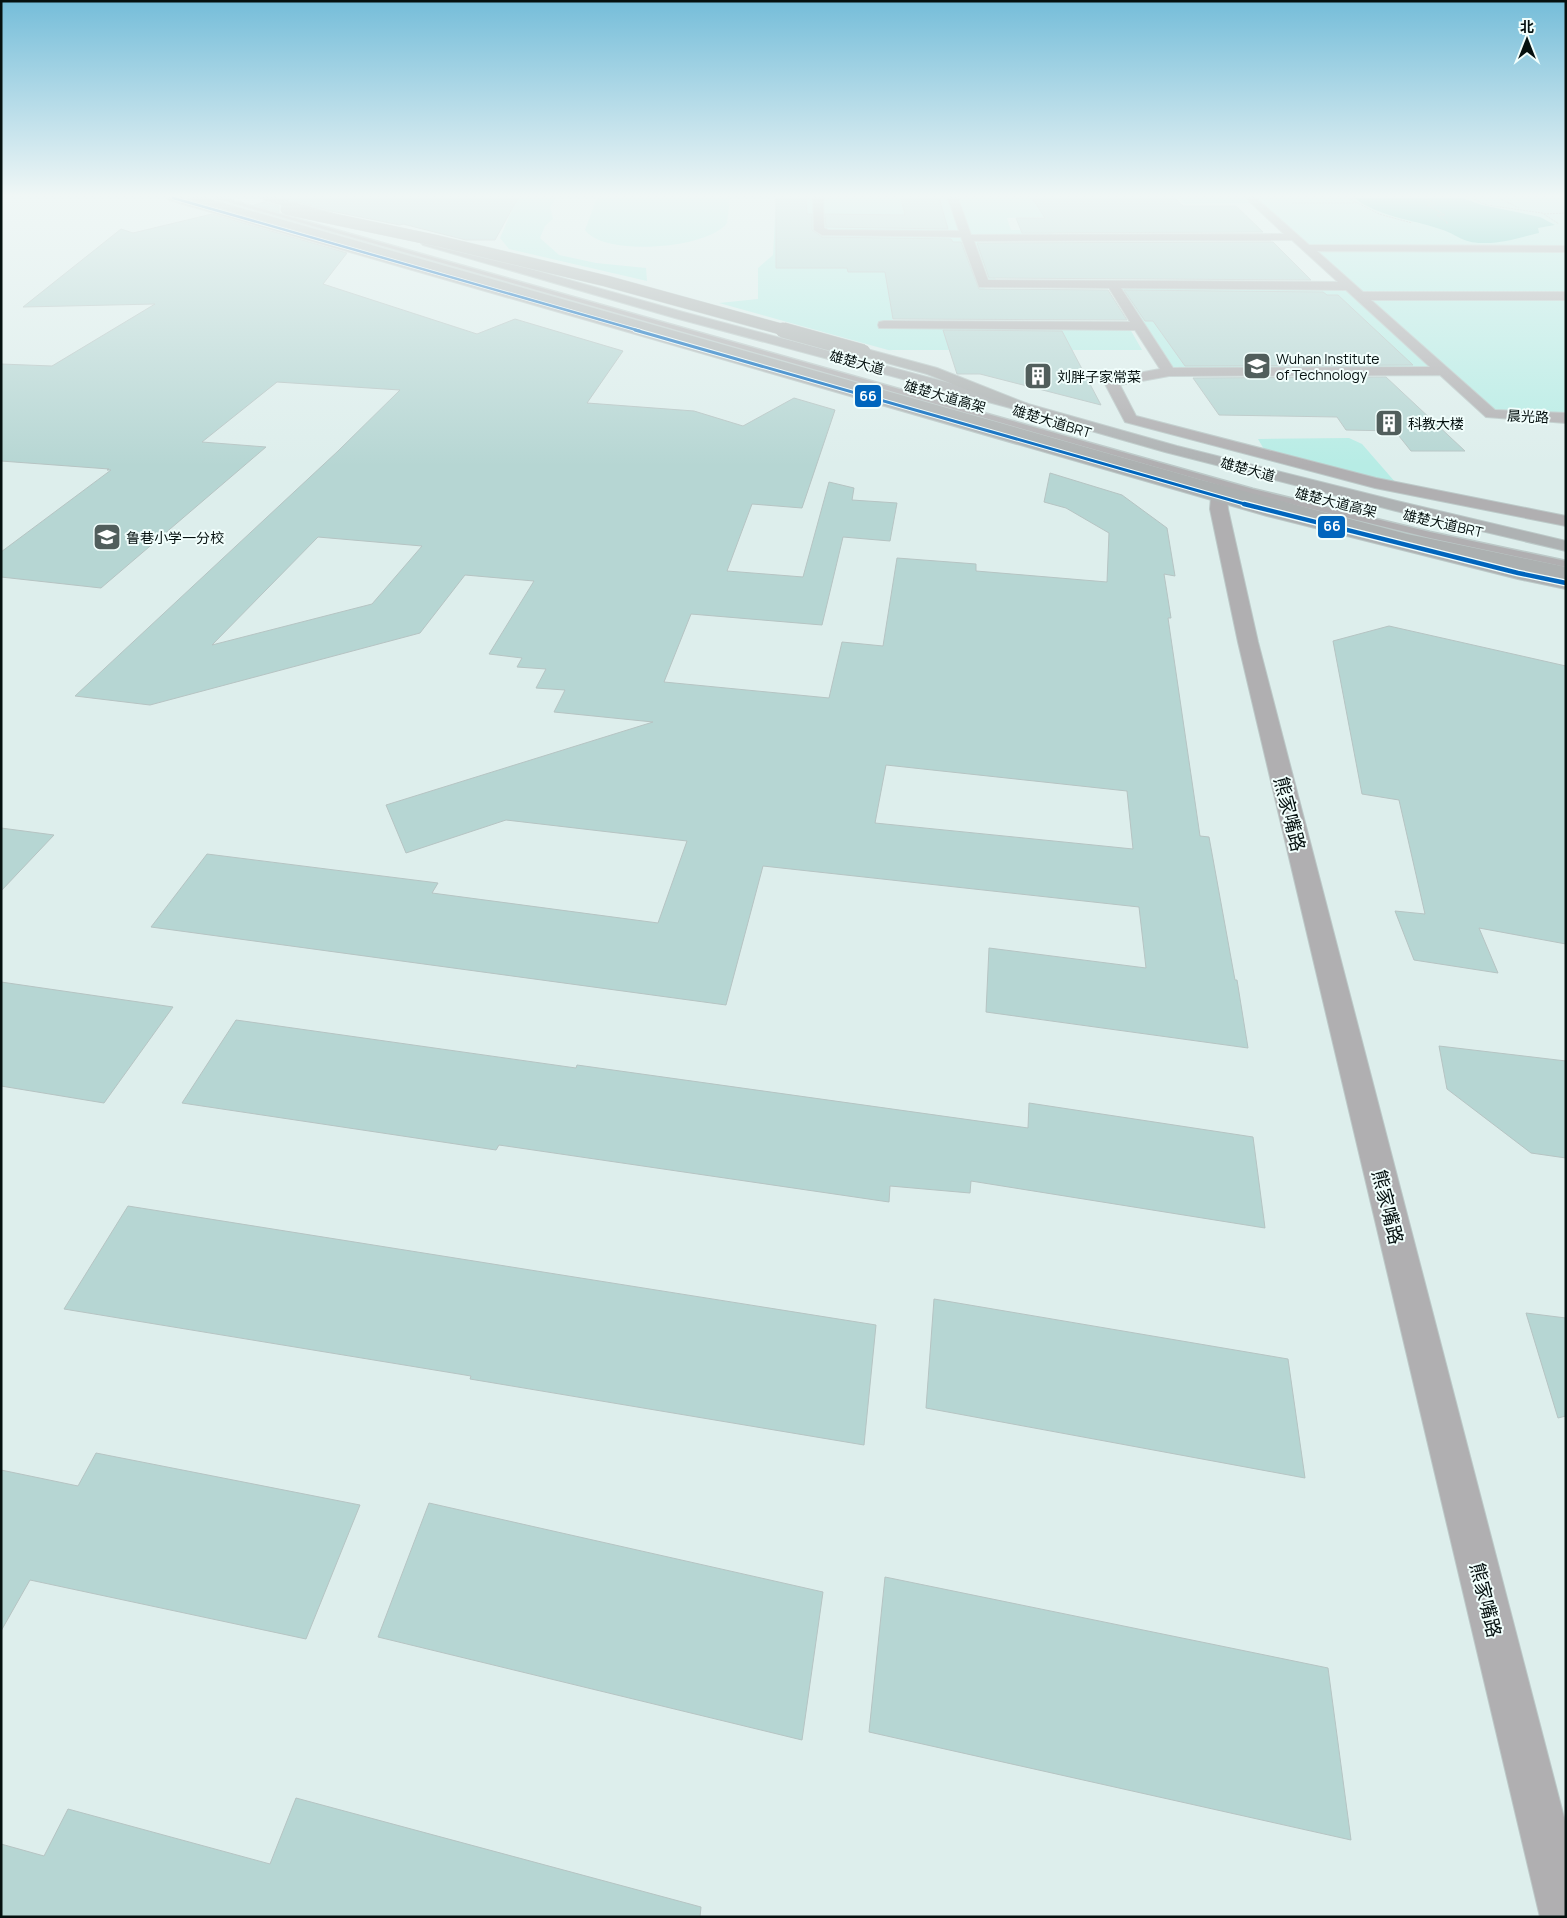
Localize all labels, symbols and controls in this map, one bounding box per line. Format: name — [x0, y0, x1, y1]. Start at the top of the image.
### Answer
north arrow — [1502, 15, 1552, 65]
text: 北 — [1520, 17, 1534, 36]
street label: 雄楚大道 — [827, 346, 887, 378]
place label: Wuhan Institute of Technology — [1276, 349, 1379, 384]
school or university icon: Wuhan Institute of Technology — [1242, 351, 1272, 381]
building icon: 刘胖子家常菜 — [1023, 361, 1053, 391]
place label: 刘胖子家常菜 — [1057, 367, 1141, 386]
street label: 雄楚大道高架 — [902, 375, 988, 417]
line badge: 66 — [854, 384, 882, 408]
text: 66 — [859, 386, 877, 405]
street label: 雄楚大道BRT — [1010, 400, 1094, 442]
street label: 晨光路 — [1507, 405, 1549, 427]
building icon: 科教大楼 — [1374, 408, 1404, 438]
place label: 科教大楼 — [1408, 414, 1464, 433]
street label: 雄楚大道 — [1218, 453, 1278, 485]
street label: 雄楚大道高架 — [1293, 483, 1379, 521]
street label: 雄楚大道BRT — [1401, 505, 1486, 542]
line badge: 66 — [1317, 515, 1346, 539]
text: 66 — [1323, 516, 1341, 535]
school or university icon: 鲁巷小学一分校 — [92, 522, 122, 552]
place label: 鲁巷小学一分校 — [126, 528, 224, 547]
street label: 熊家嘴路 — [1268, 774, 1312, 854]
street label: 熊家嘴路 — [1366, 1167, 1410, 1247]
street label: 熊家嘴路 — [1464, 1560, 1508, 1640]

